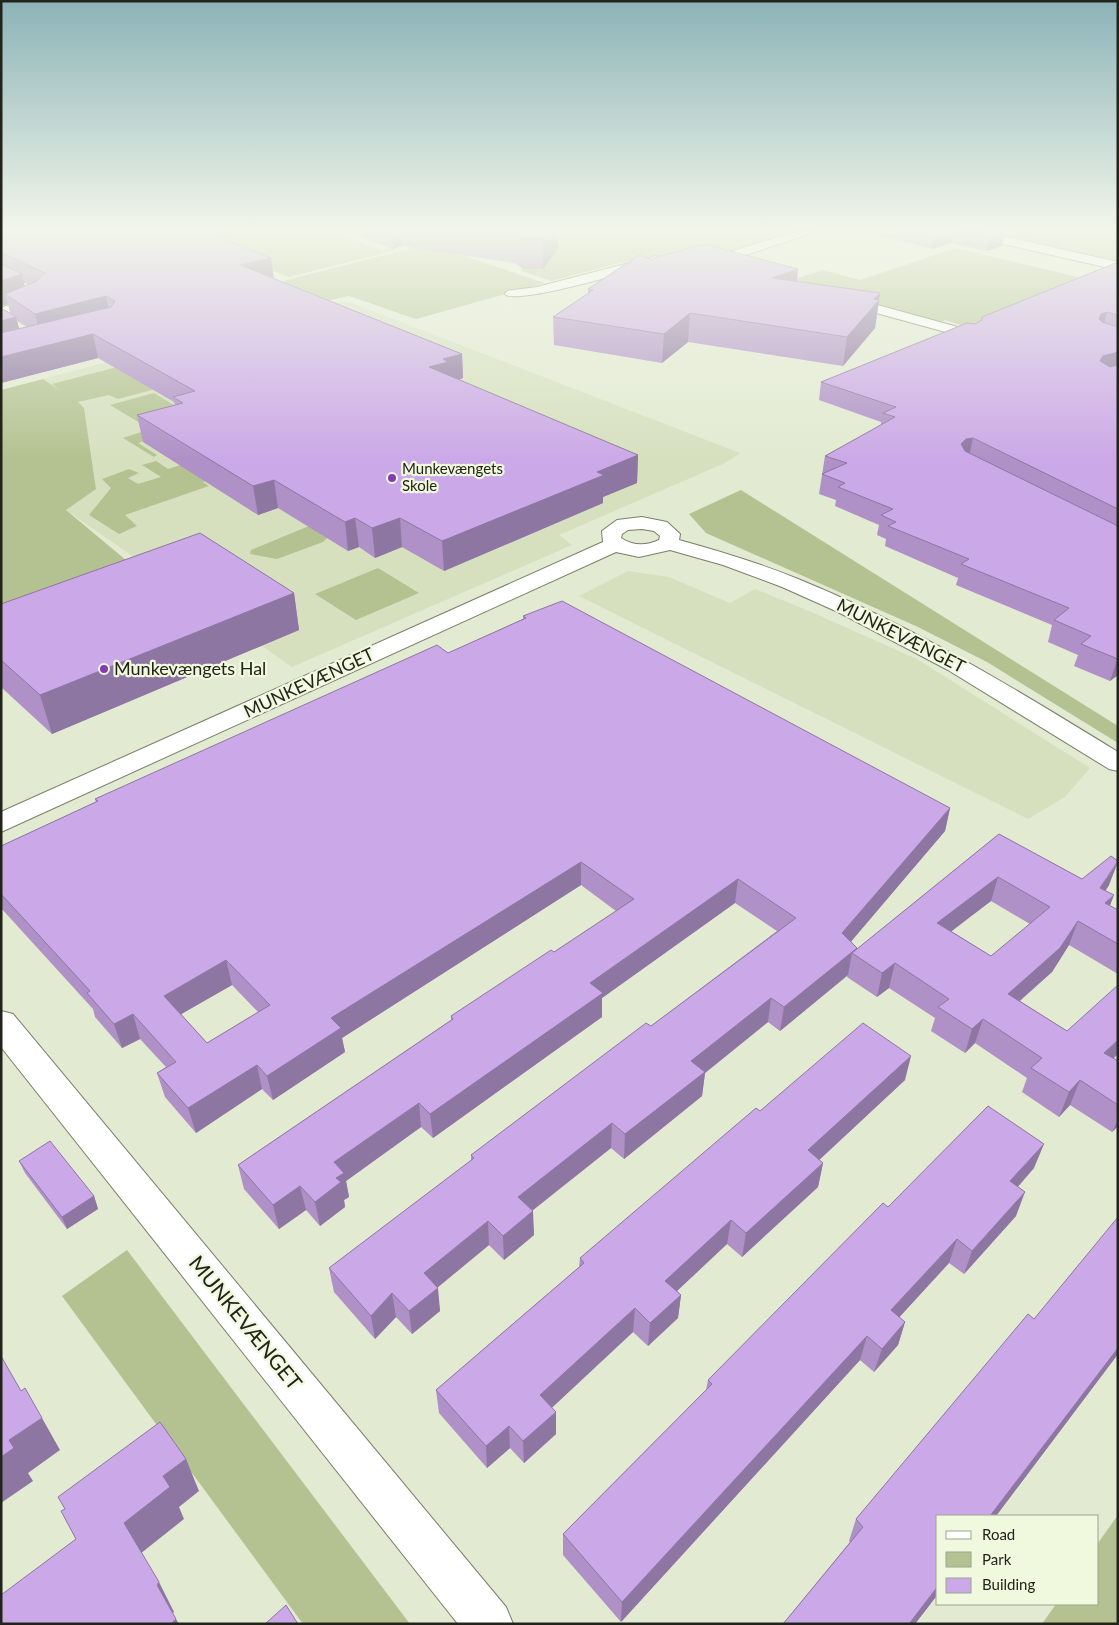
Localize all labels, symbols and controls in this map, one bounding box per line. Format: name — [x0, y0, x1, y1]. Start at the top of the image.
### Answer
place label: Munkevængets Skole — [402, 459, 503, 494]
marker: Munkevængets Skole — [386, 472, 398, 484]
street label: MUNKEVÆNGET — [833, 593, 970, 677]
street label: MUNKEVÆNGET — [240, 642, 378, 722]
place label: Munkevængets Hal — [114, 657, 266, 679]
marker: Munkevængets Hal — [98, 663, 110, 675]
street label: MUNKEVÆNGET — [185, 1250, 308, 1395]
legend — [936, 1515, 1099, 1605]
text: Road — [982, 1525, 1015, 1543]
text: Park — [982, 1550, 1012, 1568]
text: Building — [982, 1575, 1035, 1593]

